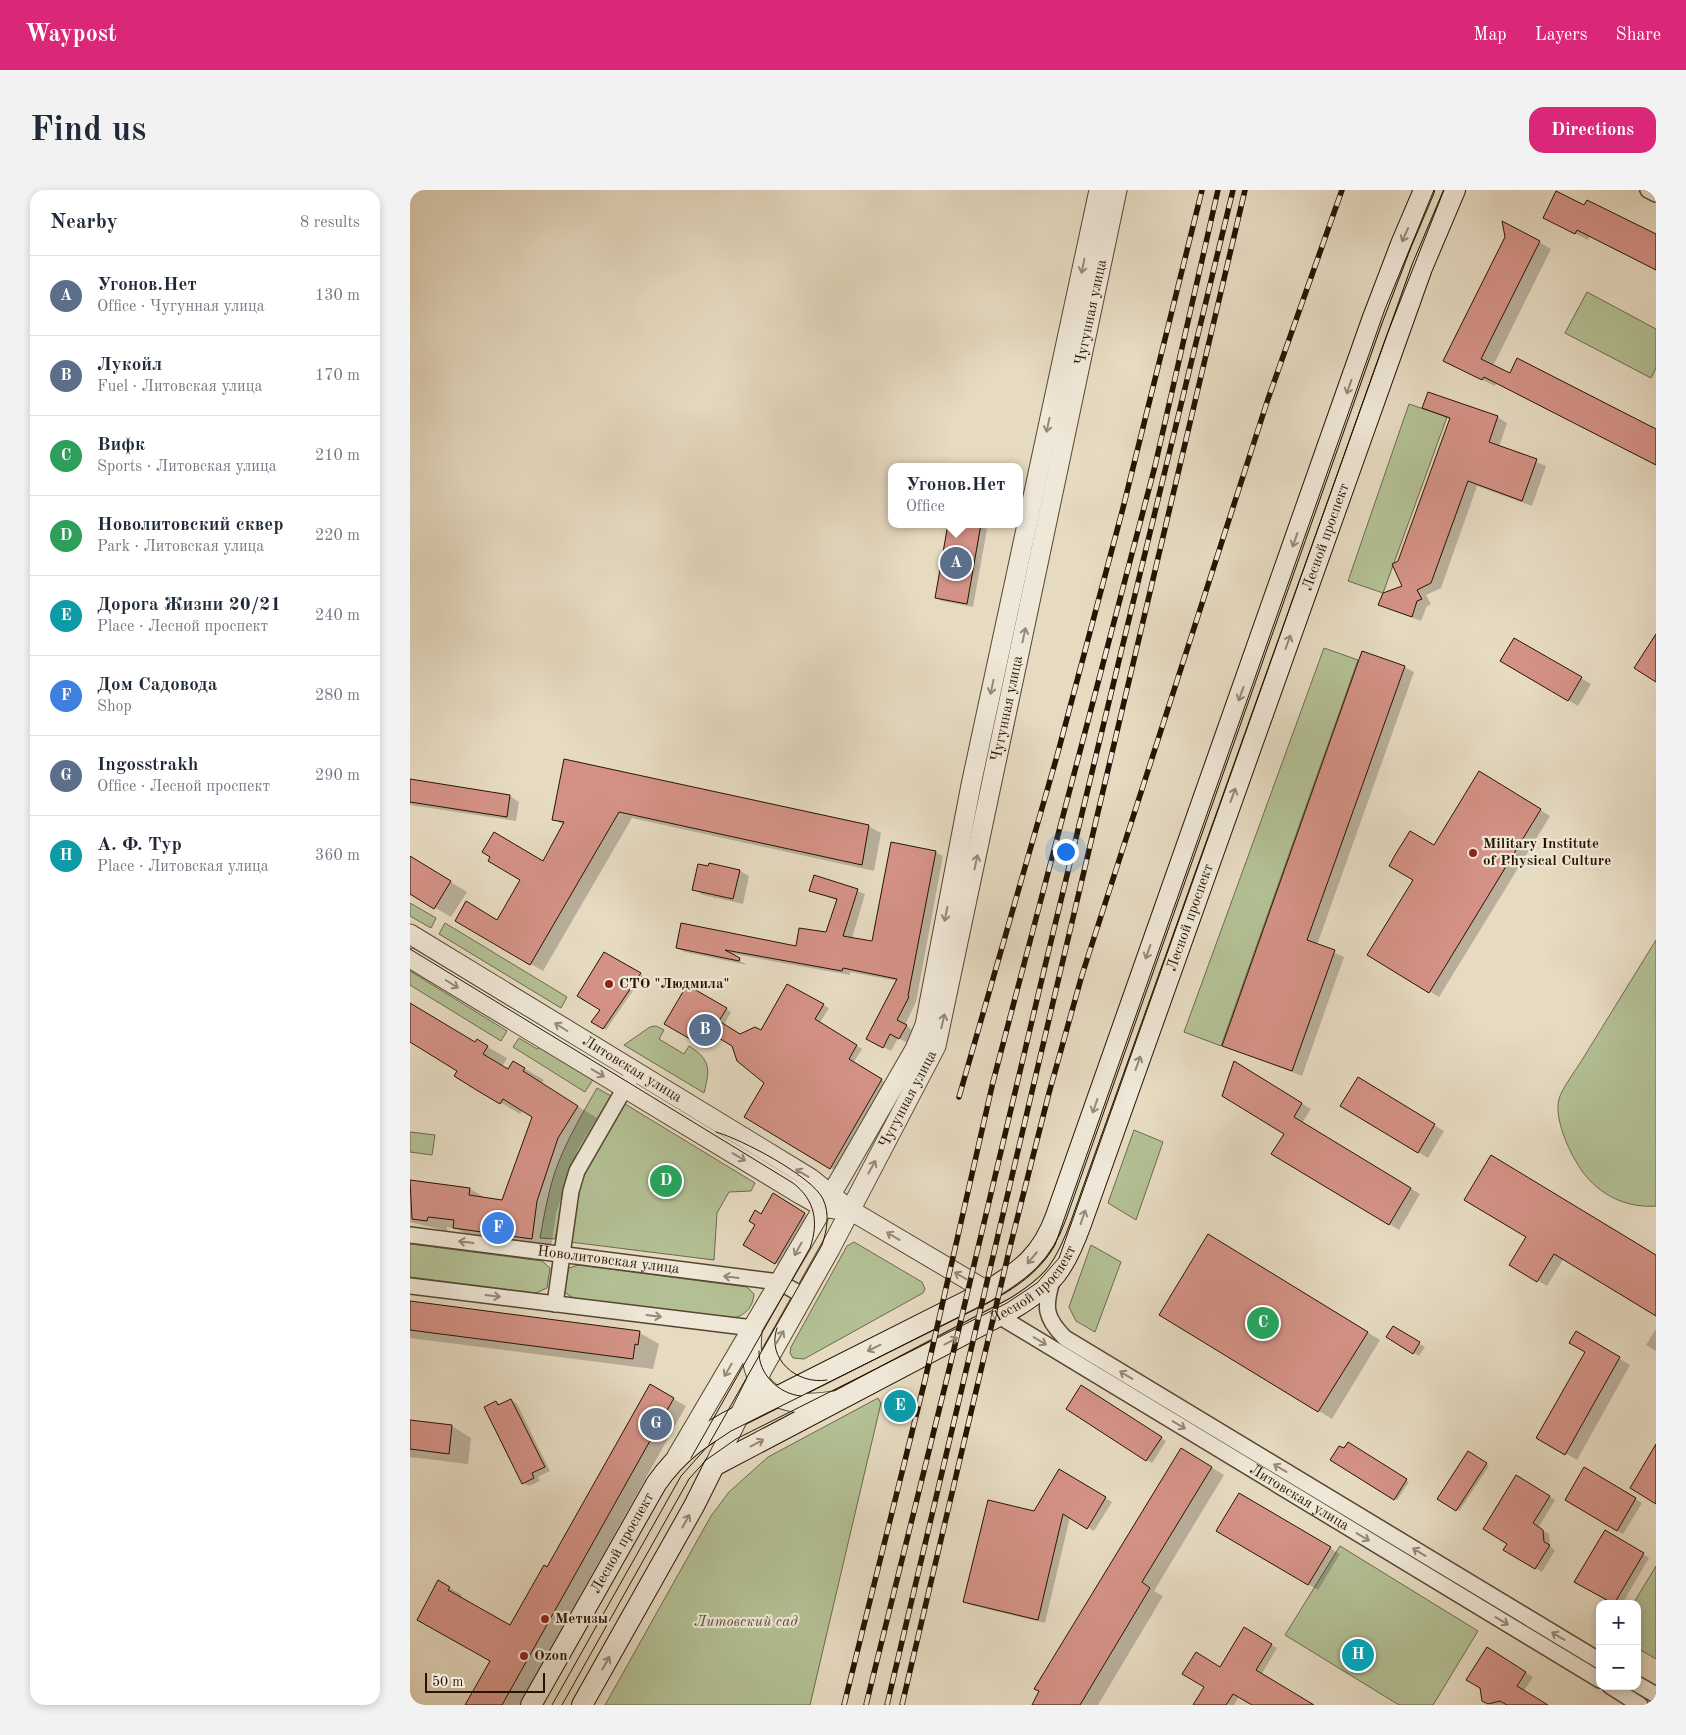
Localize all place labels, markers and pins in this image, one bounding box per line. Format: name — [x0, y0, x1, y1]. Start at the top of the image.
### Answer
pin: A — [940, 544, 972, 582]
place label: Military Institute of Physical Culture — [1483, 837, 1611, 869]
marker: Military Institute of Physical Culture — [1467, 847, 1479, 859]
place label: СТО "Людмила" — [619, 977, 729, 992]
marker: СТО "Людмила" — [603, 978, 615, 990]
pin: B — [689, 1011, 721, 1049]
pin: D — [650, 1162, 682, 1200]
pin: F — [482, 1209, 514, 1247]
pin: C — [1247, 1304, 1279, 1342]
pin: E — [884, 1387, 916, 1425]
pin: G — [640, 1405, 672, 1443]
place label: Метизы — [555, 1612, 608, 1627]
marker: Метизы — [539, 1613, 551, 1625]
pin: H — [1342, 1636, 1374, 1674]
place label: Ozon — [534, 1649, 567, 1664]
marker: Ozon — [518, 1650, 530, 1662]

